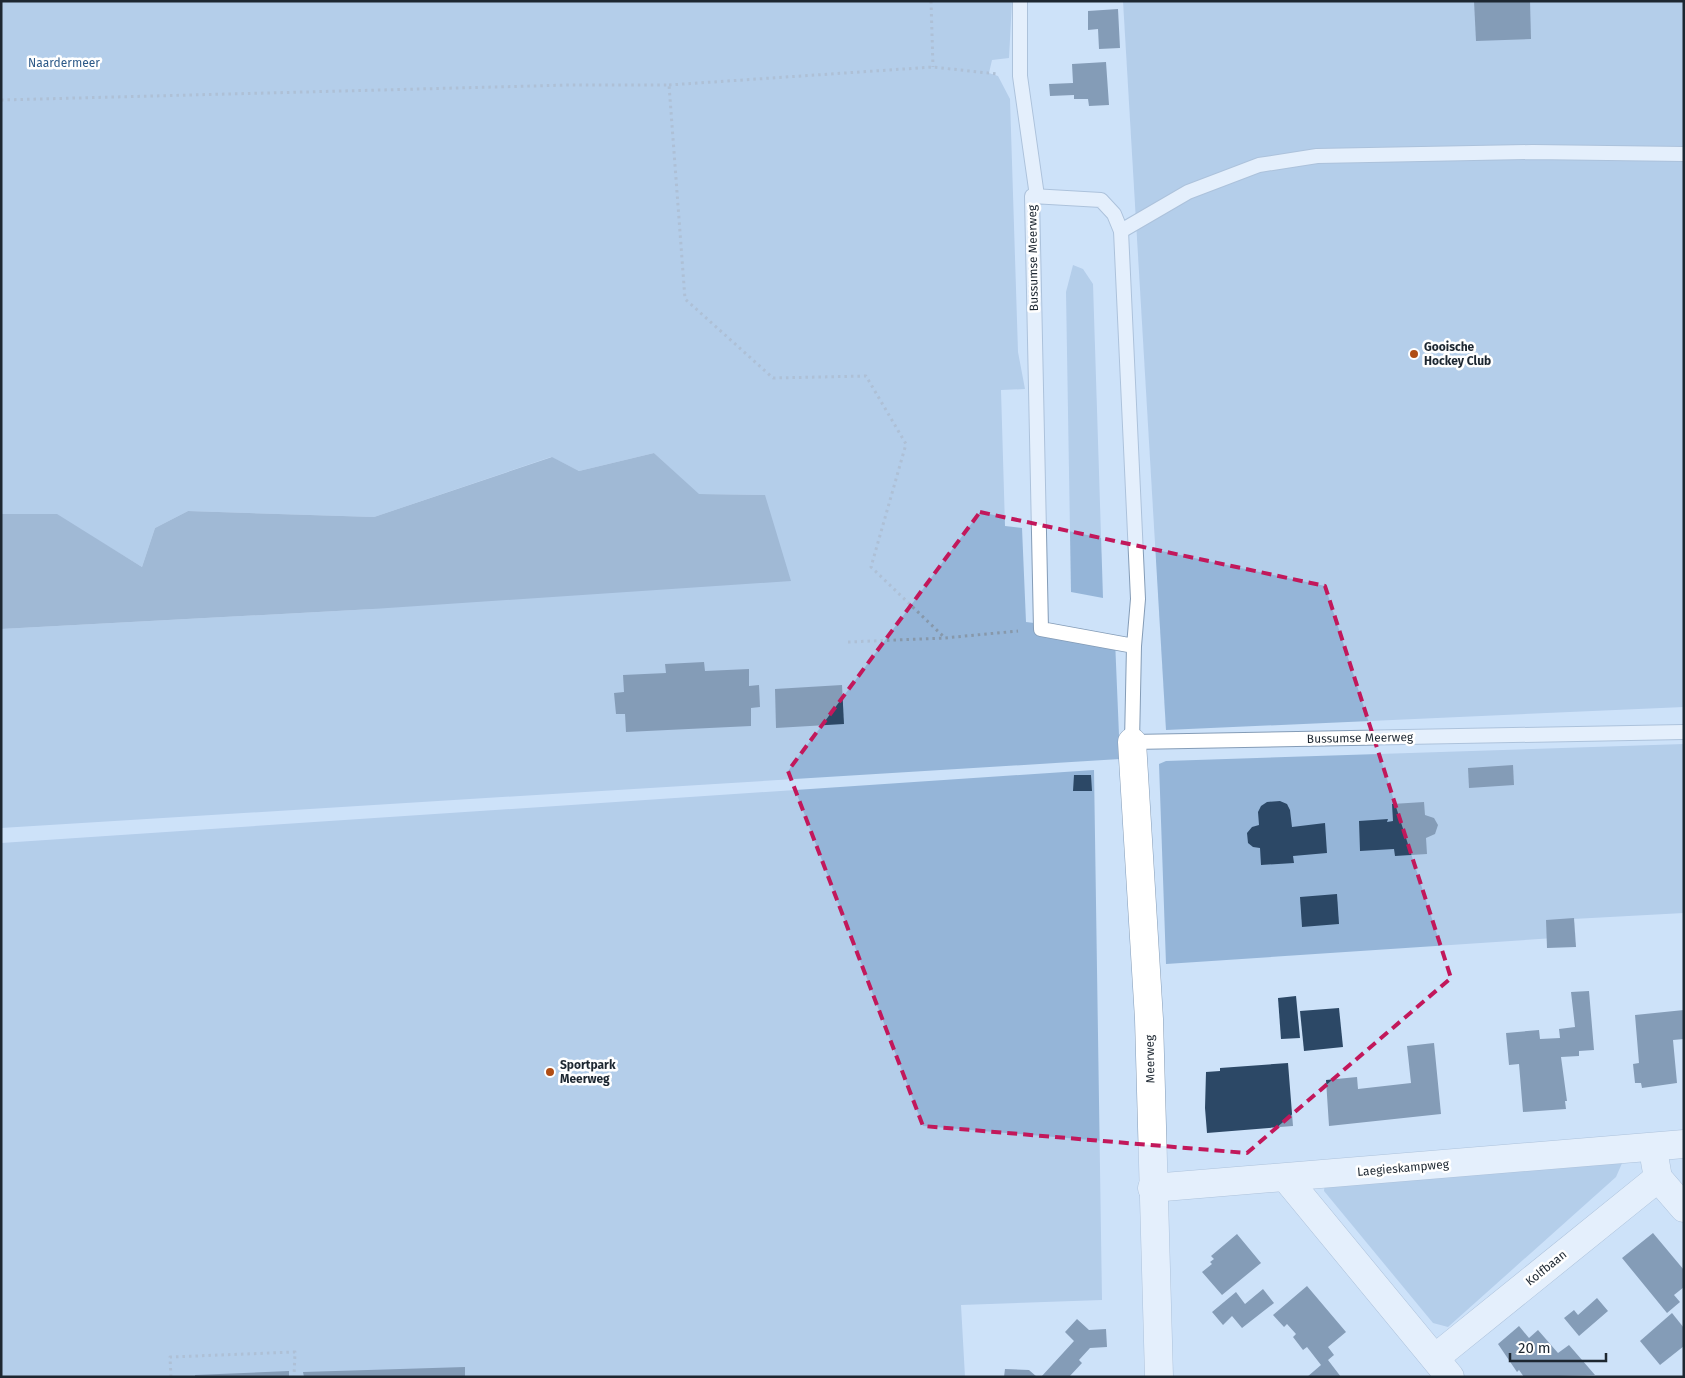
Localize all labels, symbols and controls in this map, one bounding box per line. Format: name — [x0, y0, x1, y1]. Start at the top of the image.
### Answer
park label: Naardermeer — [28, 56, 100, 70]
street label: Bussumse Meerweg — [1025, 204, 1041, 311]
place label: Gooische Hockey Club — [1424, 340, 1491, 368]
marker: Gooische Hockey Club — [1408, 348, 1420, 360]
street label: Bussumse Meerweg — [1307, 730, 1414, 746]
street label: Meerweg — [1143, 1034, 1157, 1083]
place label: Sportpark Meerweg — [560, 1058, 616, 1086]
marker: Sportpark Meerweg — [544, 1066, 556, 1078]
street label: Laegieskampweg — [1357, 1157, 1450, 1179]
street label: Kolfbaan — [1523, 1247, 1569, 1289]
scale bar — [1510, 1330, 1606, 1362]
text: 20 m — [1518, 1339, 1551, 1357]

